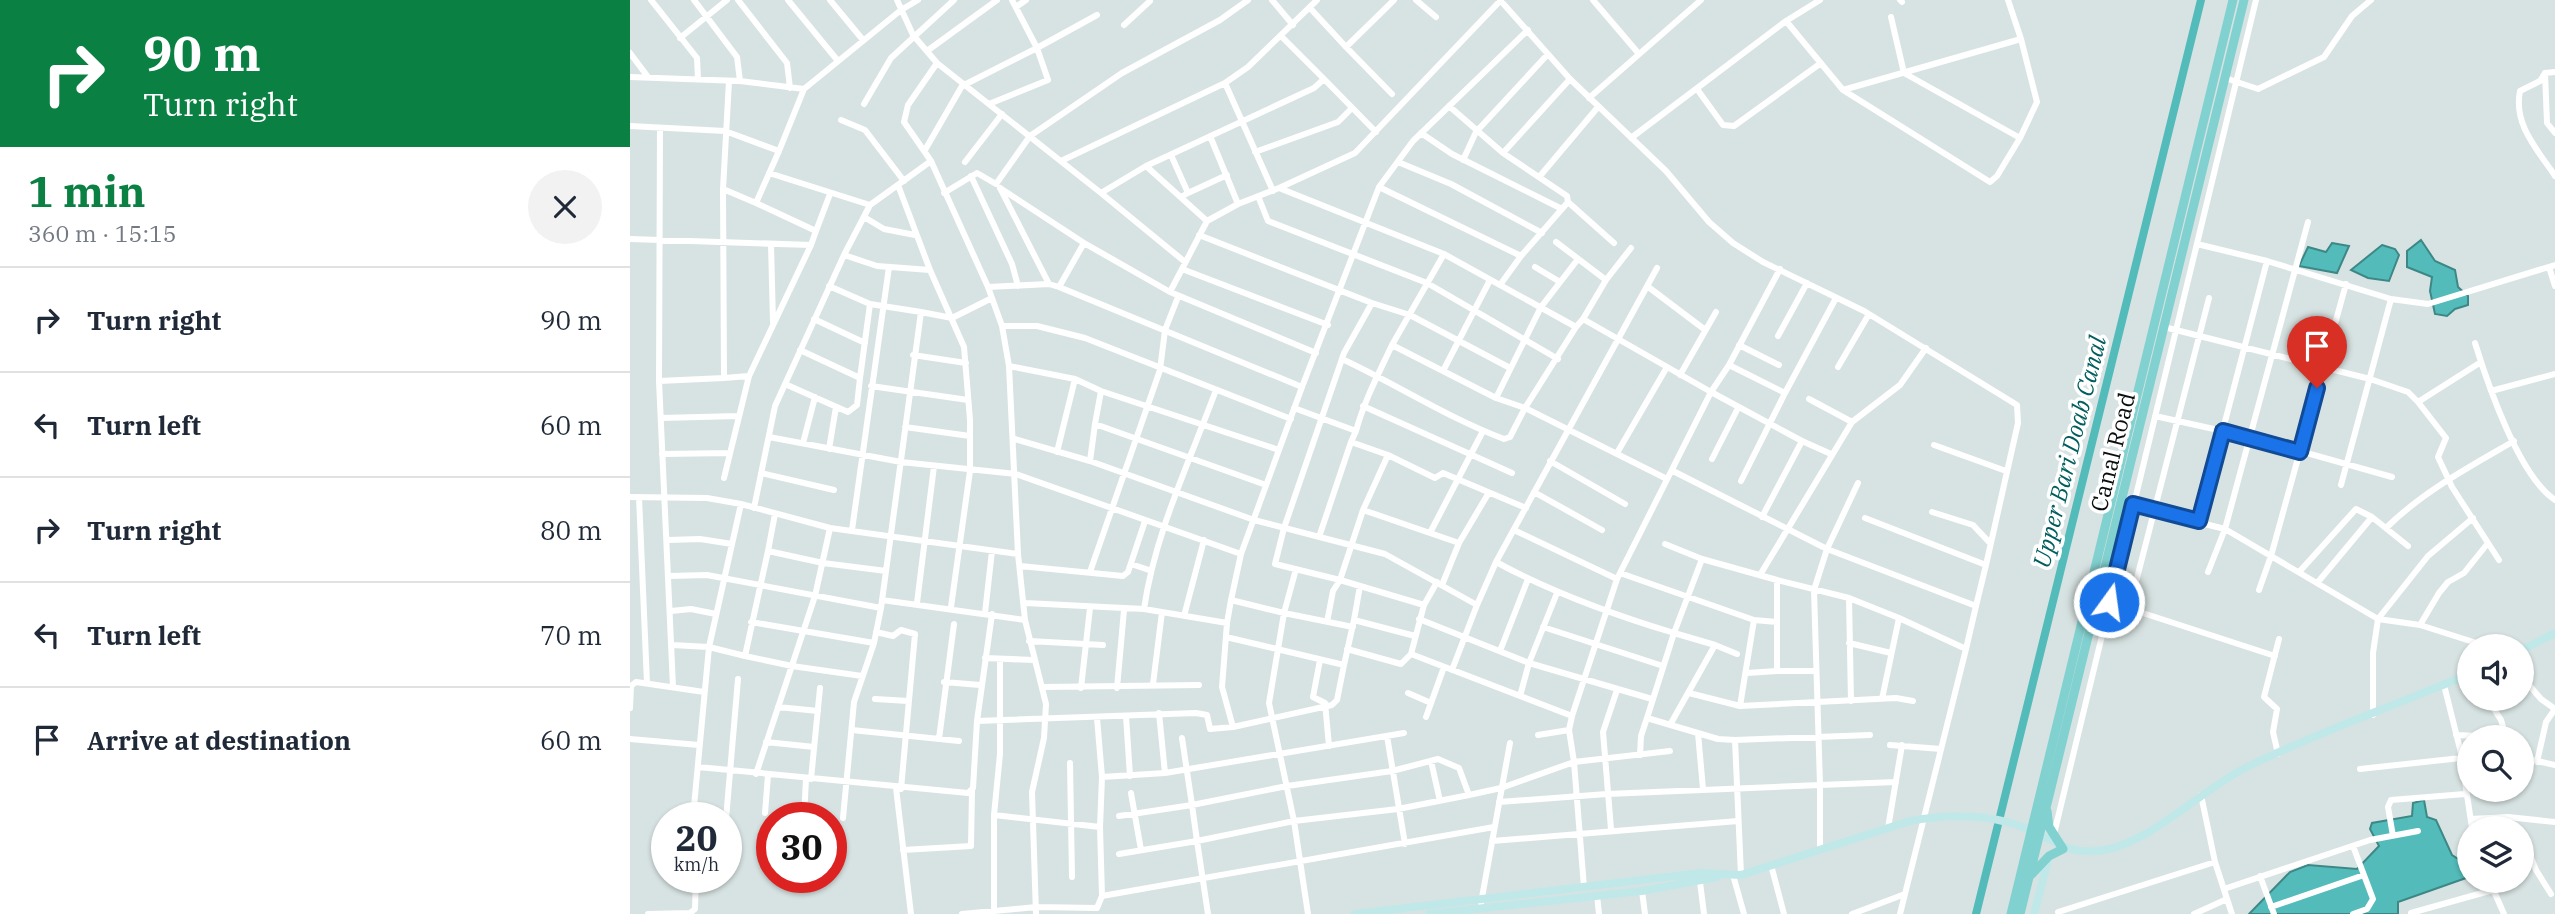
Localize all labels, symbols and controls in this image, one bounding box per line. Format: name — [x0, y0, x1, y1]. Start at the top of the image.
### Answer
text: 90 m — [143, 21, 261, 84]
icon: right — [28, 28, 119, 119]
text: Turn right — [143, 83, 298, 125]
text: 1 min — [28, 164, 146, 219]
button: close — [528, 170, 602, 244]
text: 360 m · 15:15 — [28, 218, 177, 248]
icon: right — [28, 301, 66, 339]
text: Turn right — [87, 303, 221, 337]
text: 90 m — [540, 303, 602, 337]
pin — [2287, 316, 2347, 388]
icon: arrive — [2298, 327, 2336, 365]
water label: Upper Bari Doab Canal — [2025, 331, 2114, 571]
street label: Canal Road — [2083, 389, 2141, 514]
icon: left — [28, 406, 66, 444]
text: Turn left — [87, 408, 201, 442]
text: 60 m — [540, 408, 602, 442]
icon: right — [28, 511, 66, 549]
text: Turn right — [87, 513, 221, 547]
text: 80 m — [540, 513, 602, 547]
position arrow — [2072, 565, 2146, 639]
icon: left — [28, 616, 66, 654]
text: Turn left — [87, 618, 201, 652]
text: 70 m — [540, 618, 602, 652]
map controls — [2457, 634, 2534, 893]
button: sound — [2457, 634, 2534, 711]
icon: arrive — [28, 721, 66, 759]
text: Arrive at destination — [87, 723, 351, 757]
text: 60 m — [540, 723, 602, 757]
button: search — [2457, 725, 2534, 802]
speed limit sign: 30 — [756, 802, 847, 893]
text: 20 — [675, 815, 718, 861]
button: layers — [2457, 816, 2534, 893]
text: km/h — [674, 853, 719, 876]

